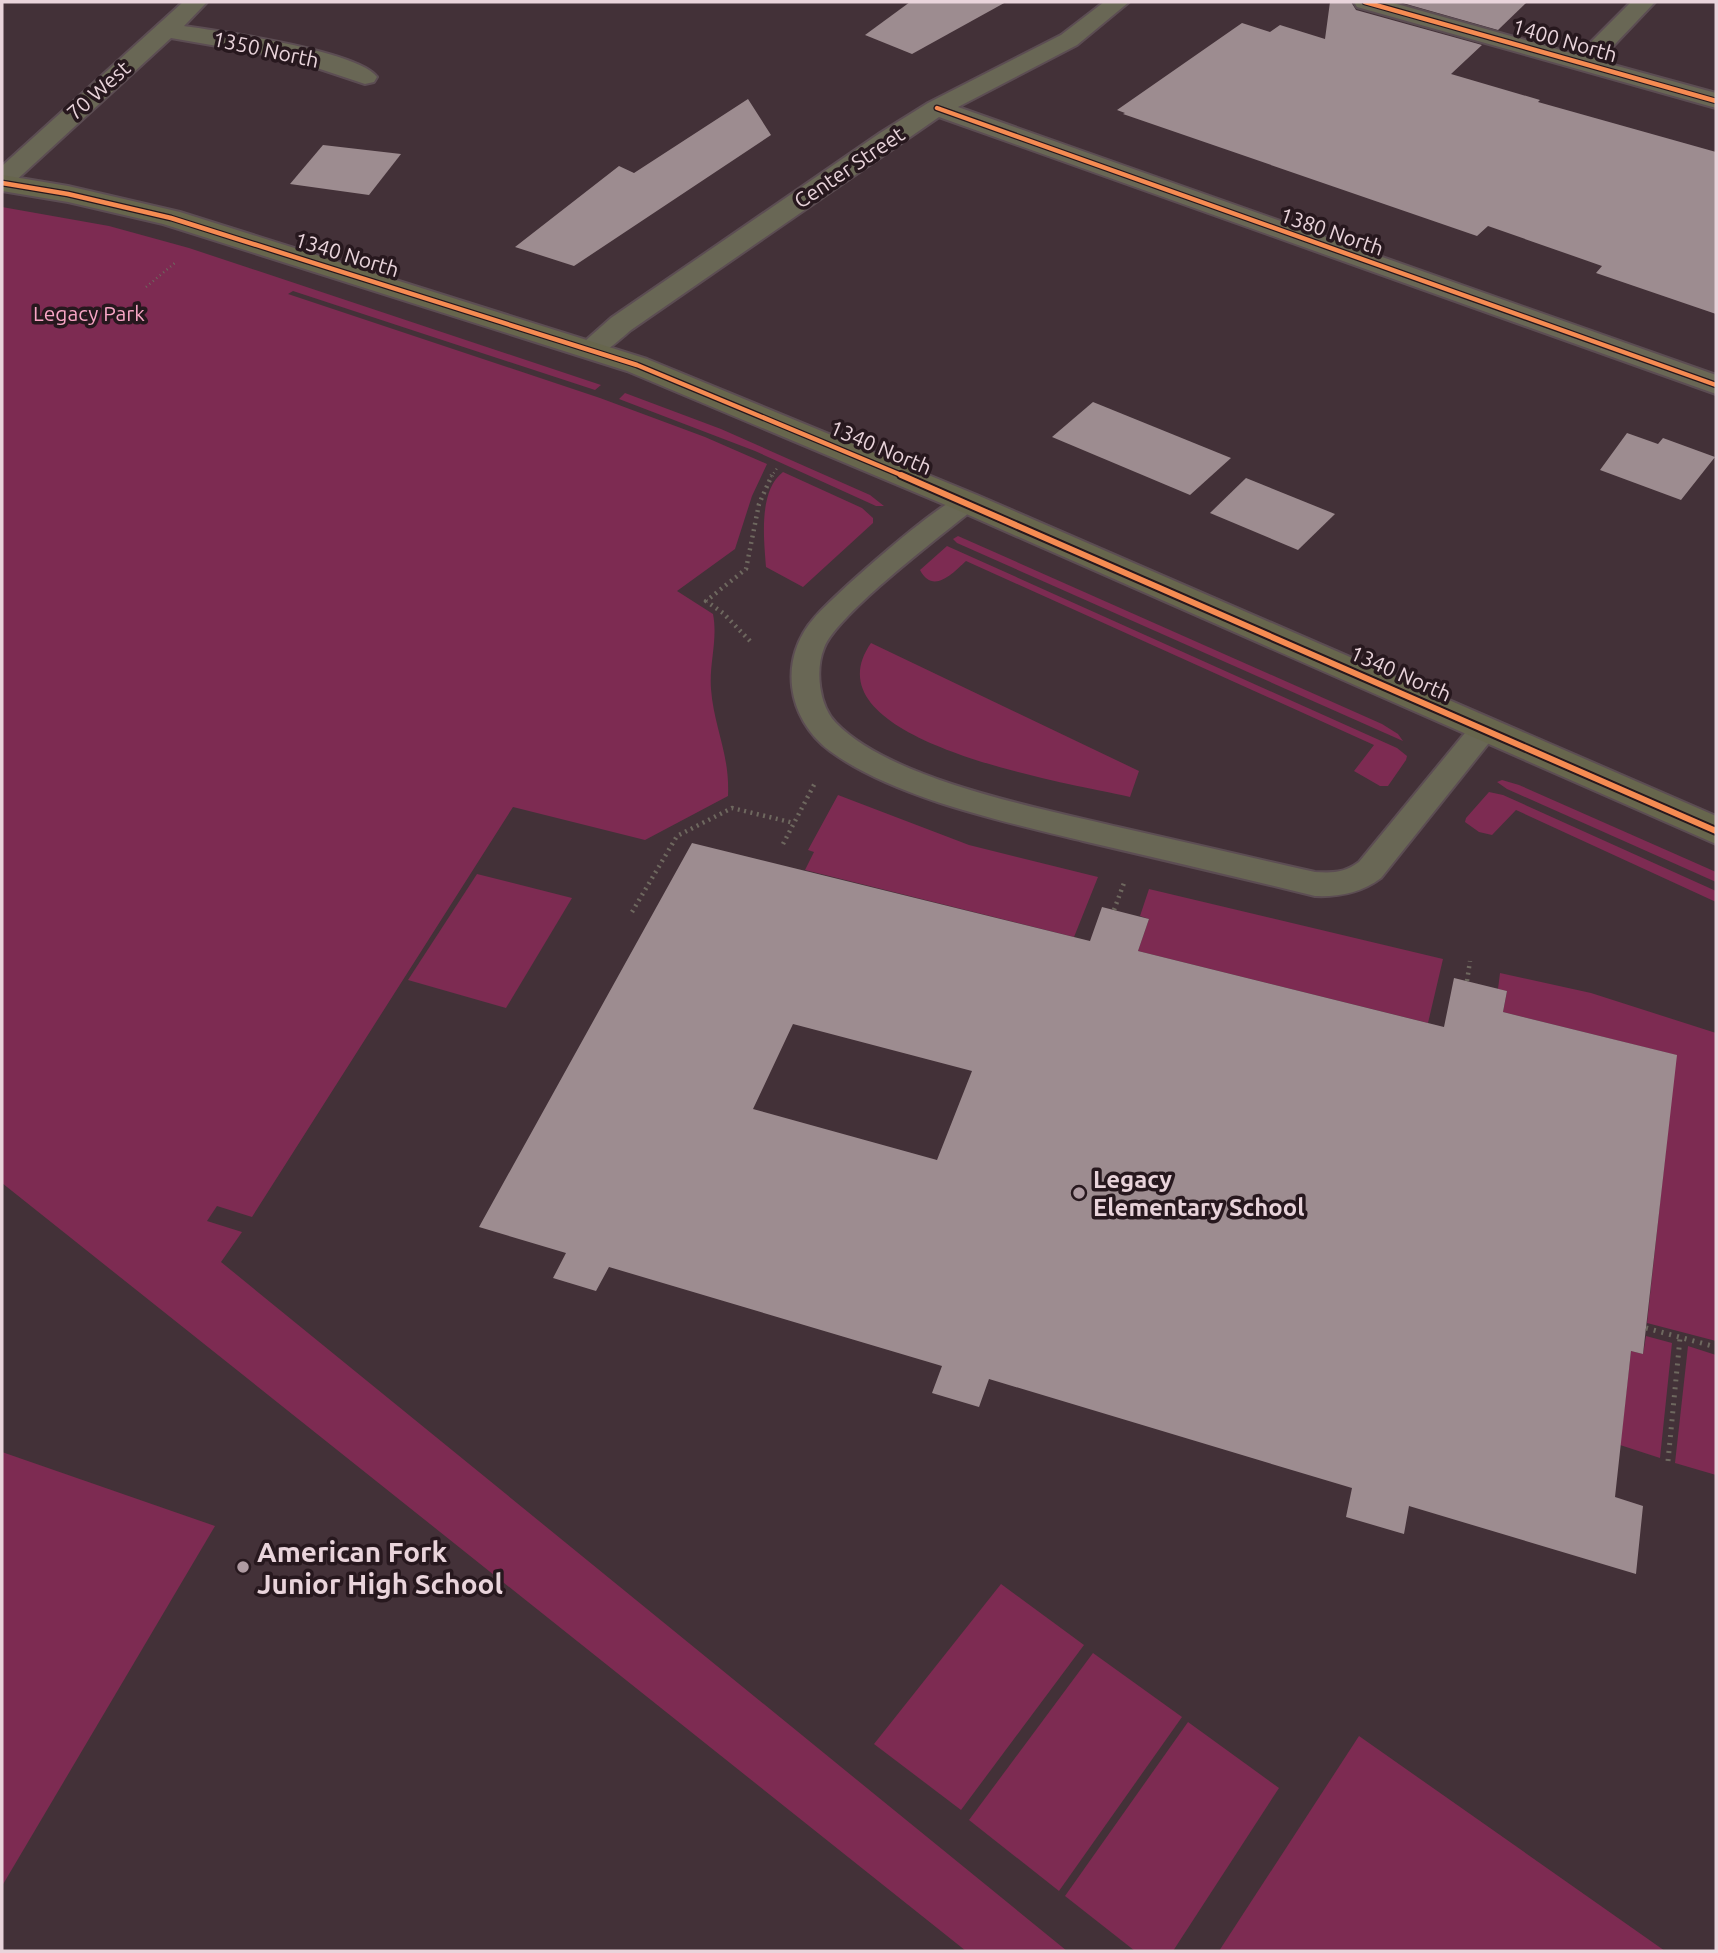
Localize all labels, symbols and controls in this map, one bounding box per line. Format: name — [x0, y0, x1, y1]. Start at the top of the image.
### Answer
street label: 1400 North — [1510, 14, 1620, 66]
street label: 1350 North — [211, 26, 321, 72]
street label: 70 West — [62, 55, 134, 125]
street label: Center Street — [789, 121, 909, 213]
street label: 1380 North — [1277, 202, 1387, 260]
street label: 1340 North — [292, 227, 402, 281]
park label: Legacy Park — [33, 301, 145, 325]
street label: 1340 North — [827, 415, 935, 479]
street label: 1340 North — [1347, 640, 1455, 706]
place label: Legacy Elementary School — [1093, 1166, 1305, 1221]
marker: Legacy Elementary School — [1071, 1185, 1087, 1201]
place label: American Fork Junior High School — [257, 1536, 503, 1599]
marker: American Fork Junior High School — [235, 1559, 251, 1575]

